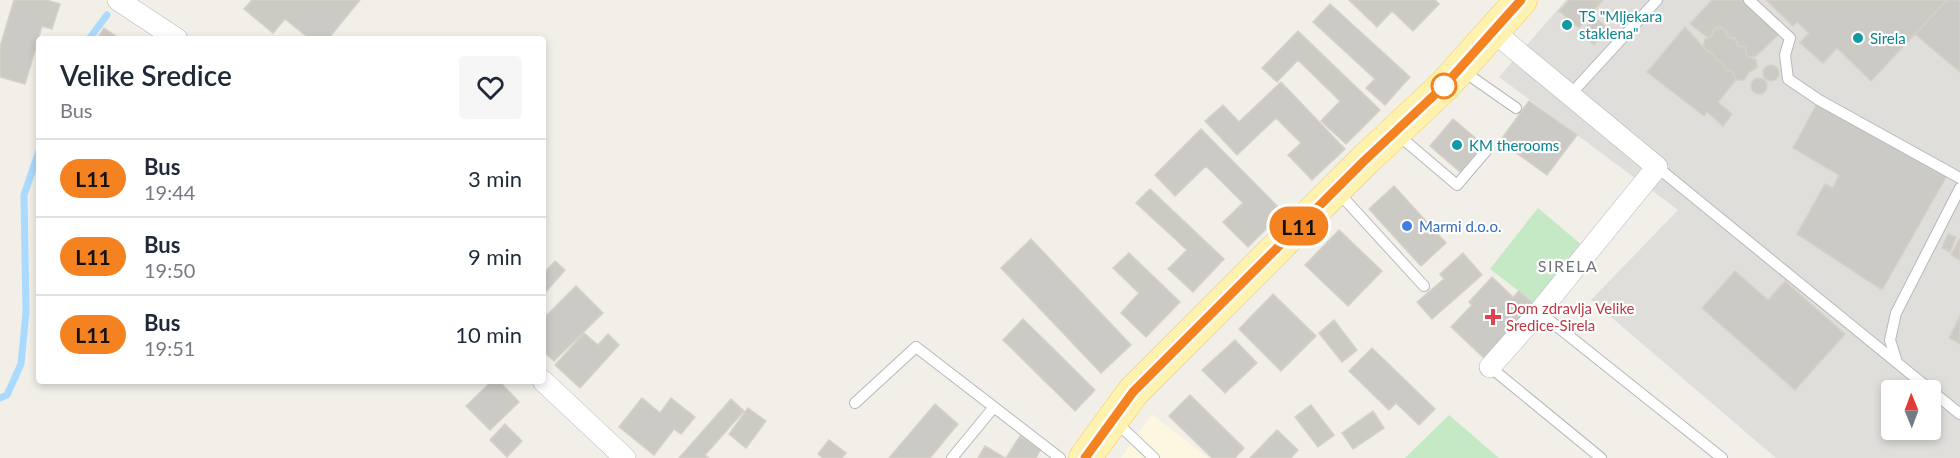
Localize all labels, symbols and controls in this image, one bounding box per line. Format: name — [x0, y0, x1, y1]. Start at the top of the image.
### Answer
place label: TS "Mljekara staklena" — [1579, 7, 1662, 42]
marker: TS "Mljekara staklena" — [1560, 18, 1574, 32]
place label: Sirela — [1870, 29, 1906, 47]
marker: Sirela — [1851, 31, 1865, 45]
button: heart — [459, 56, 522, 119]
text: Velike Sredice — [60, 58, 232, 92]
unlabelled marker — [1431, 73, 1457, 99]
text: Bus — [60, 98, 93, 122]
place label: KM therooms — [1469, 136, 1559, 154]
marker: KM therooms — [1450, 138, 1464, 152]
text: Bus — [144, 153, 180, 180]
text: 3 min — [468, 165, 522, 192]
text: L11 — [75, 166, 111, 191]
text: 19:44 — [144, 180, 195, 204]
line badge: L11 — [1264, 206, 1334, 246]
text: L11 — [1281, 214, 1317, 239]
place label: Marmi d.o.o. — [1419, 217, 1501, 235]
marker: Marmi d.o.o. — [1400, 219, 1414, 233]
text: Bus — [144, 231, 180, 258]
text: 9 min — [468, 243, 522, 270]
text: L11 — [75, 244, 111, 269]
district label: SIRELA — [1538, 256, 1598, 275]
text: 19:50 — [144, 258, 195, 282]
place label: Dom zdravlja Velike Sredice-Sirela — [1506, 299, 1635, 334]
marker: Dom zdravlja Velike Sredice-Sirela — [1484, 308, 1502, 326]
text: Bus — [144, 309, 180, 336]
text: 10 min — [455, 321, 522, 348]
text: L11 — [75, 322, 111, 347]
text: 19:51 — [144, 336, 195, 360]
north arrow — [1881, 380, 1941, 440]
map controls — [1881, 380, 1941, 440]

